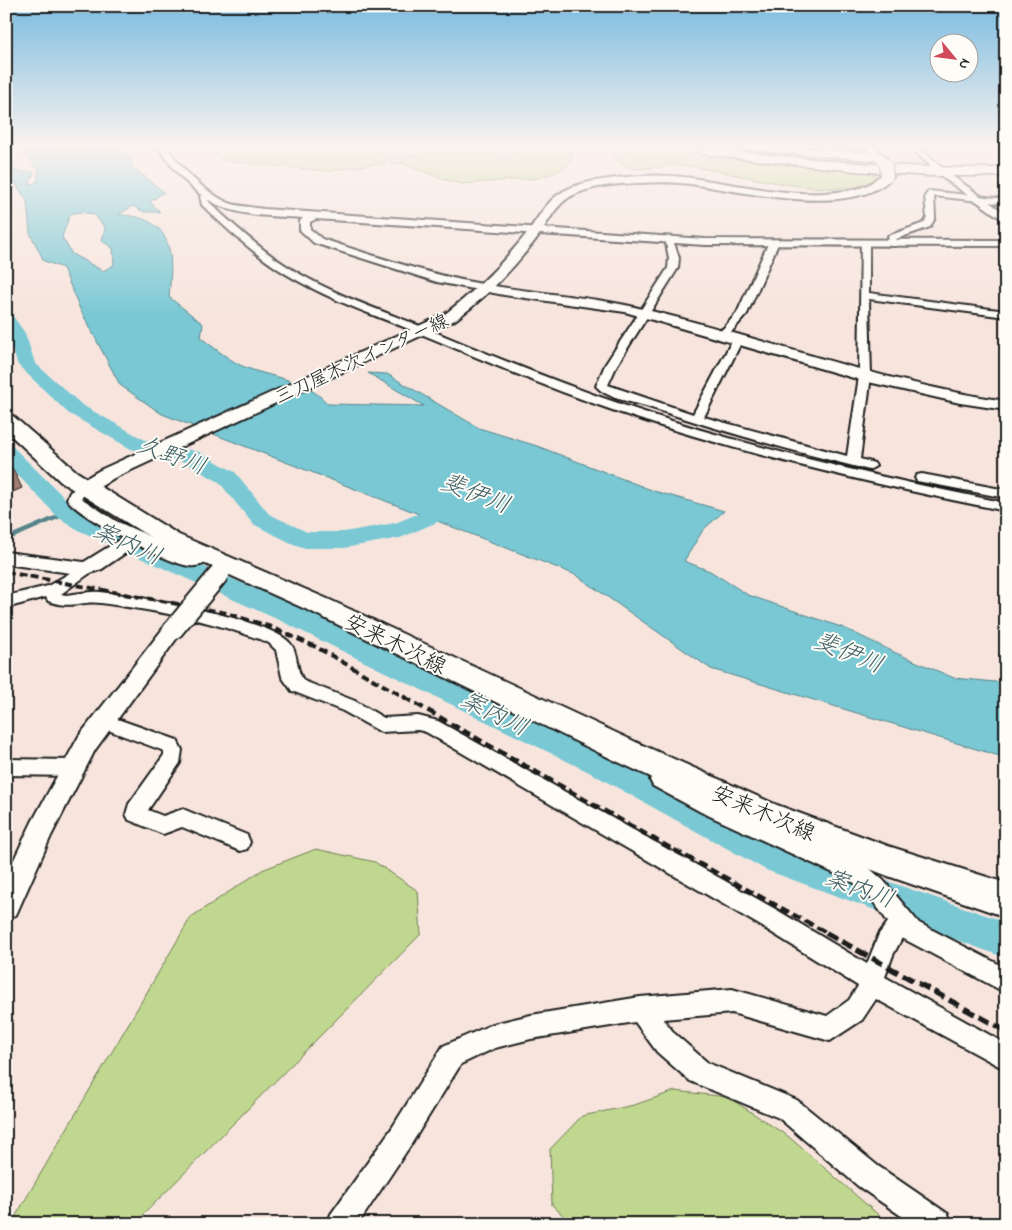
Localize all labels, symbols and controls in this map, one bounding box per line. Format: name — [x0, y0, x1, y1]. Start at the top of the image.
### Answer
north arrow — [930, 32, 980, 82]
text: N — [953, 54, 976, 73]
street label: 三刀屋木次インター線 — [271, 308, 454, 412]
water label: 久野川 — [131, 429, 211, 486]
water label: 斐伊川 — [435, 466, 515, 525]
water label: 案内川 — [87, 515, 167, 576]
street label: 安来木次線 — [338, 607, 451, 684]
water label: 斐伊川 — [808, 625, 888, 684]
water label: 案内川 — [454, 684, 534, 747]
street label: 安来木次線 — [706, 779, 820, 851]
water label: 案内川 — [819, 862, 899, 919]

